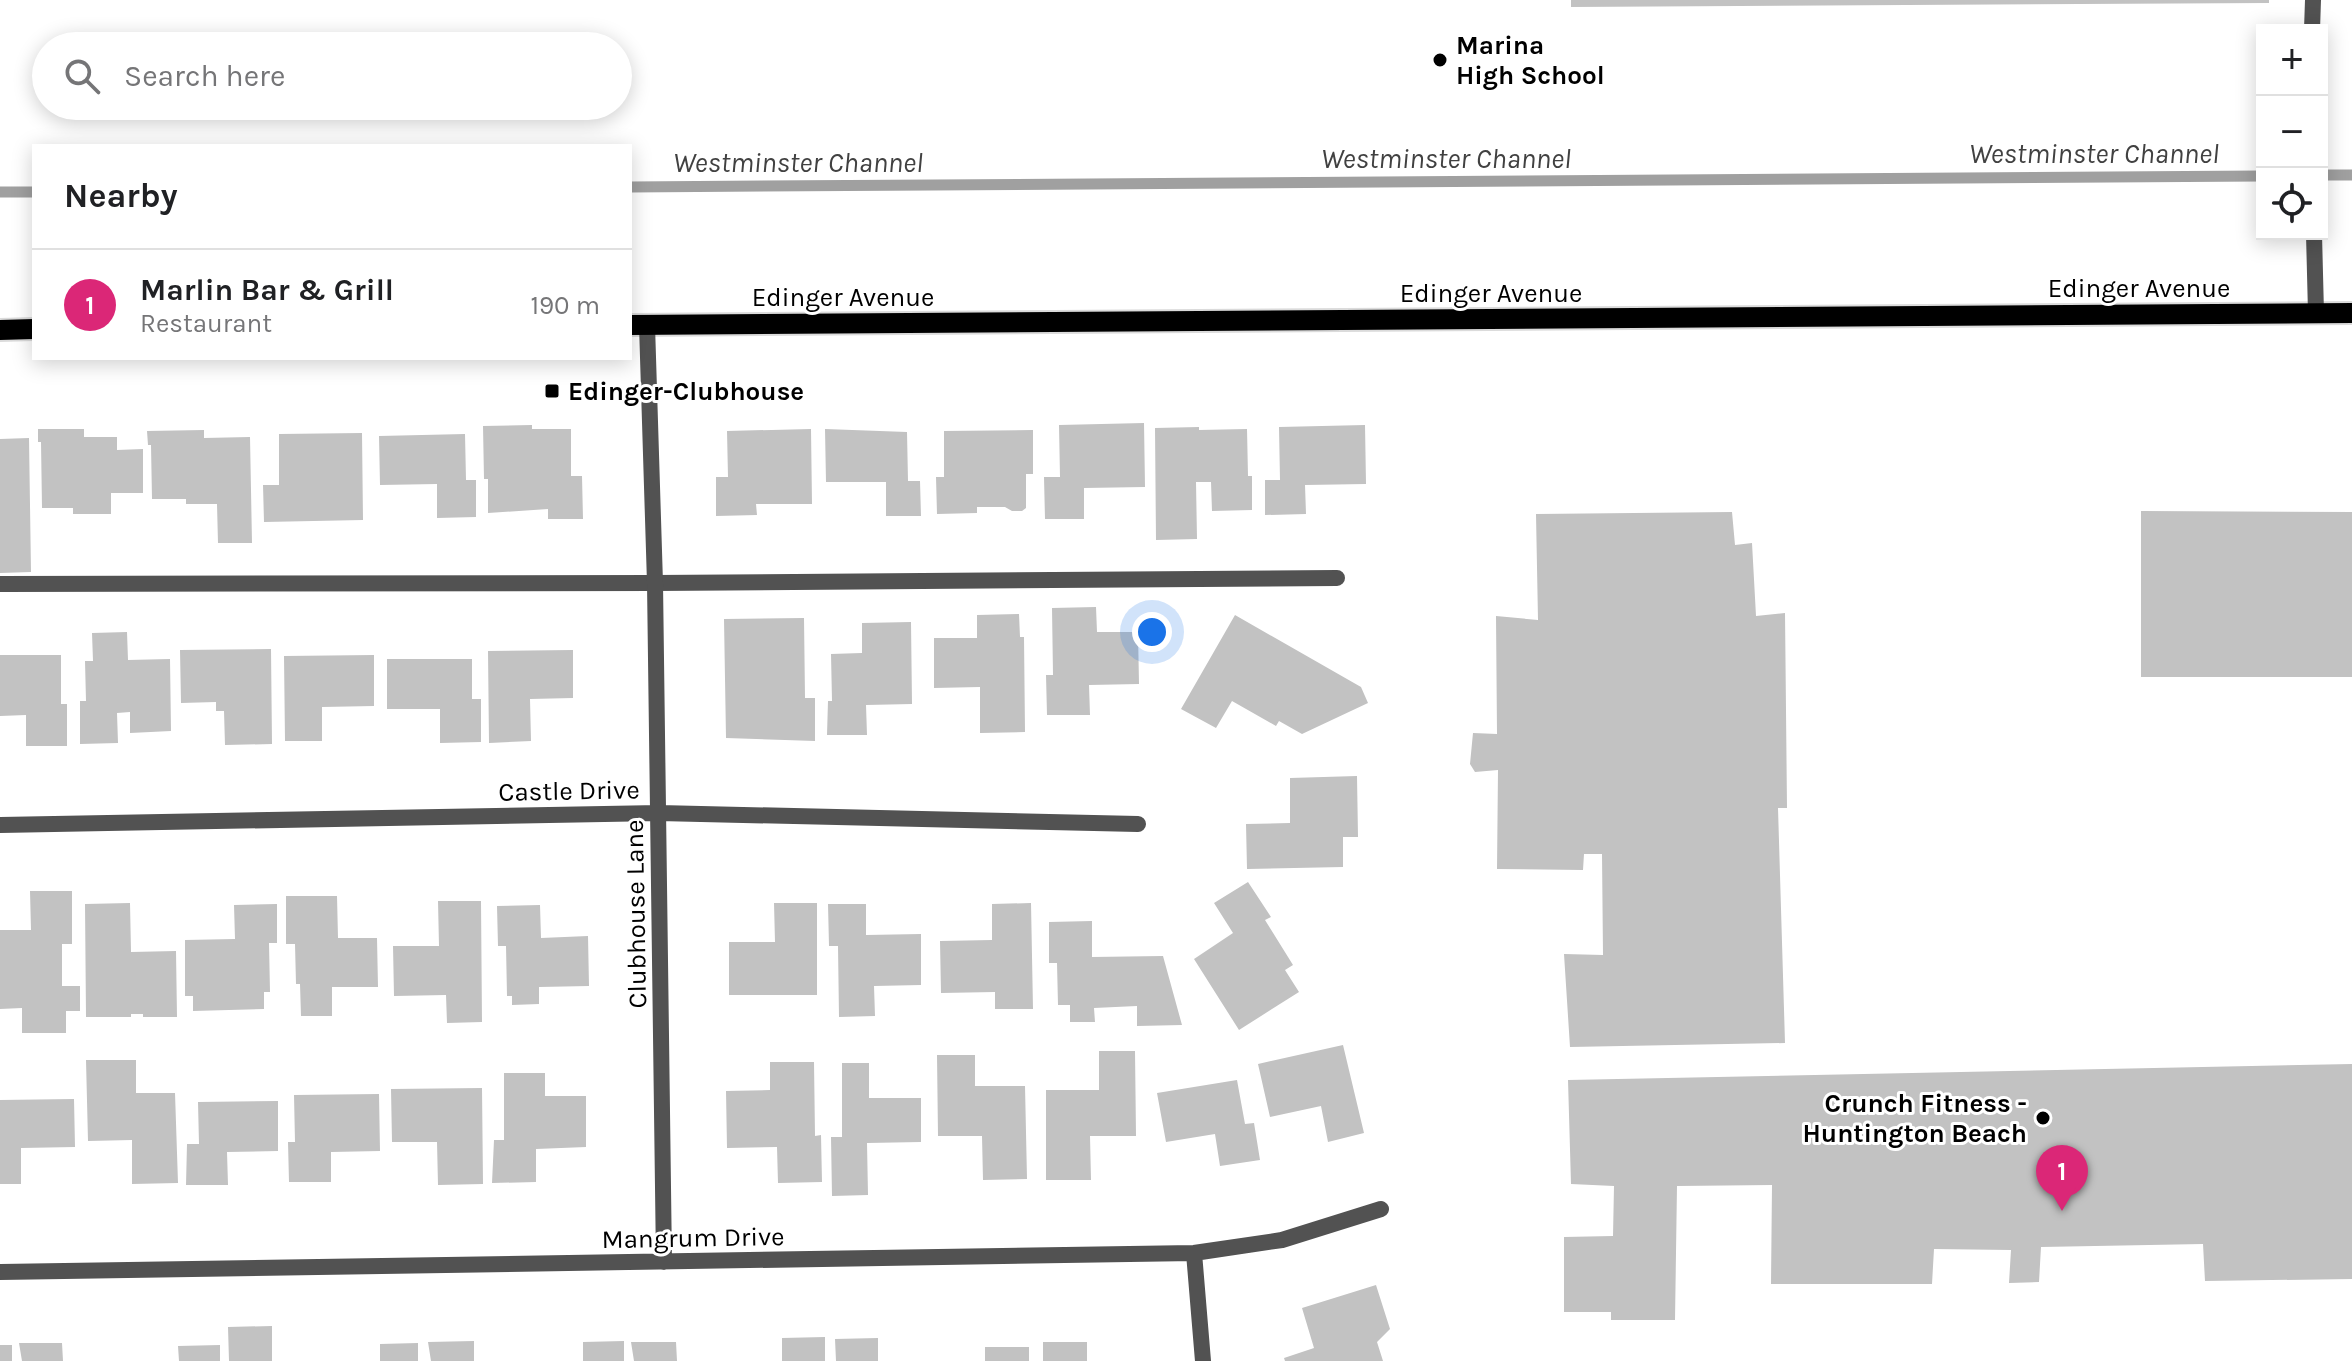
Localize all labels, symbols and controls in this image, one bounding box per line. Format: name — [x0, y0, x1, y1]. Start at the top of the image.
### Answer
map controls — [2256, 24, 2328, 240]
button: + — [2256, 24, 2328, 96]
place label: Marina High School — [1456, 30, 1605, 91]
search box — [32, 32, 632, 120]
marker: Marina High School — [1431, 51, 1449, 69]
icon: search — [60, 54, 104, 98]
text: Search here — [124, 58, 285, 94]
button: − — [2256, 96, 2328, 168]
water label: Westminster Channel — [1969, 137, 2219, 170]
water label: Westminster Channel — [1321, 142, 1571, 175]
water label: Westminster Channel — [673, 146, 923, 179]
button: locate — [2256, 168, 2328, 240]
text: Nearby — [64, 176, 178, 216]
text: Marlin Bar & Grill — [140, 272, 394, 308]
street label: Edinger Avenue — [2048, 273, 2230, 304]
street label: Edinger Avenue — [1400, 278, 1582, 309]
street label: Edinger Avenue — [752, 282, 934, 313]
text: 1 — [85, 290, 95, 321]
text: 190 m — [530, 290, 600, 321]
text: Restaurant — [140, 308, 272, 339]
place label: Edinger-Clubhouse — [568, 376, 804, 407]
marker: Edinger-Clubhouse — [543, 382, 561, 400]
your location — [1132, 612, 1172, 652]
street label: Castle Drive — [498, 774, 640, 808]
street label: Clubhouse Lane — [619, 819, 653, 1009]
place label: Crunch Fitness - Huntington Beach — [1802, 1088, 2027, 1149]
marker: Crunch Fitness - Huntington Beach — [2034, 1109, 2052, 1127]
pin: 1 — [2036, 1145, 2088, 1211]
street label: Mangrum Drive — [601, 1221, 785, 1255]

